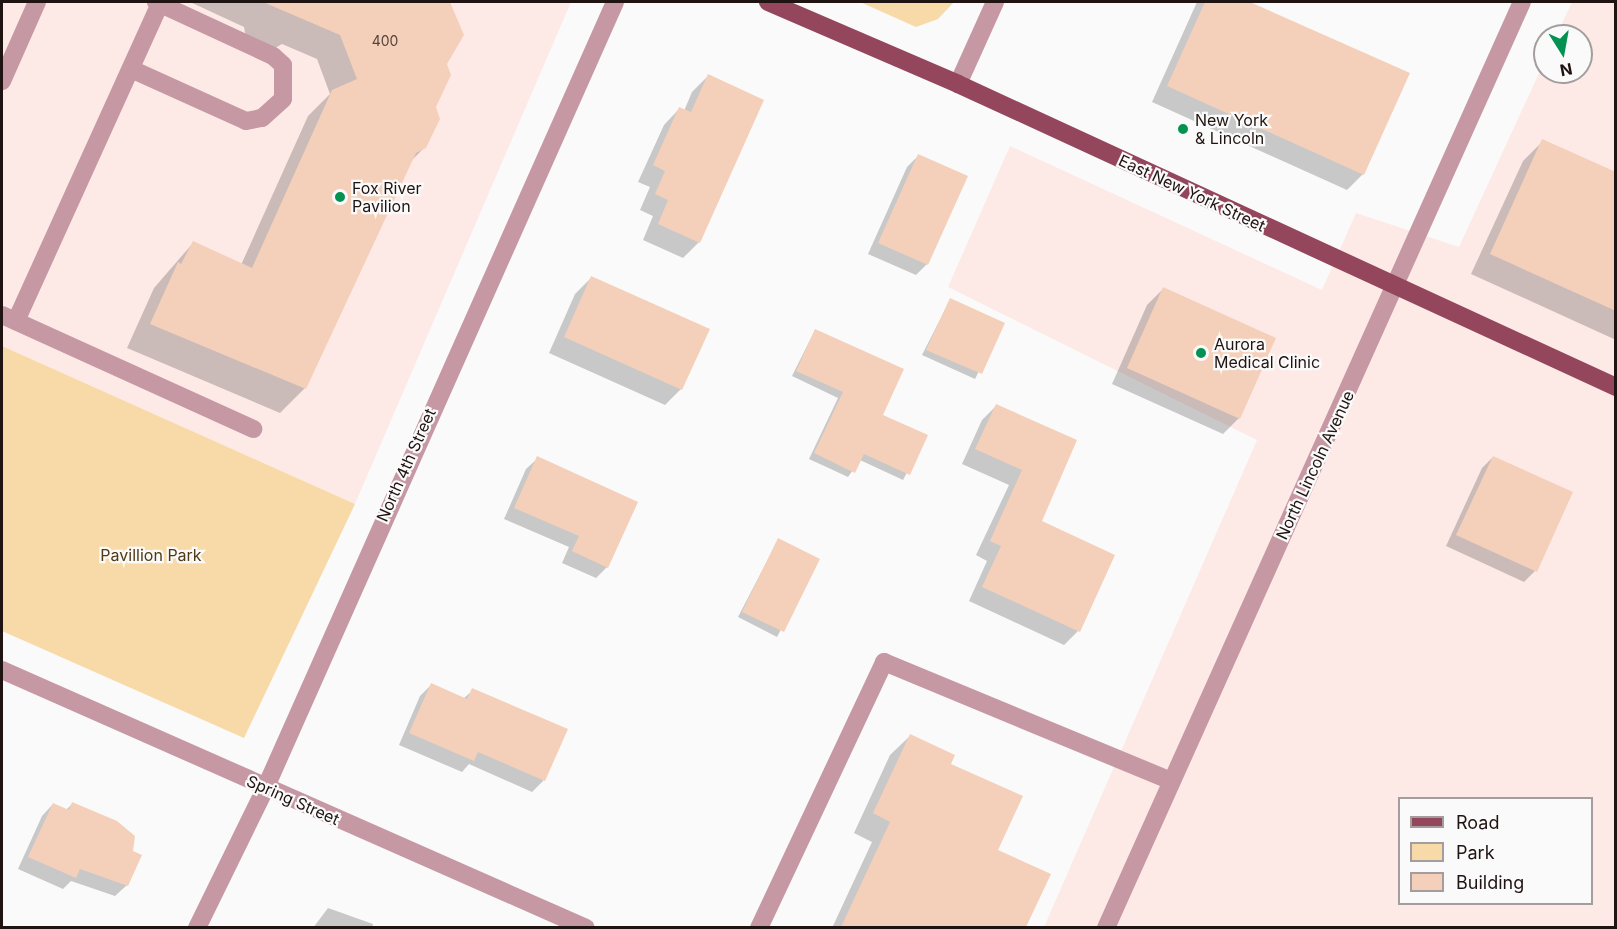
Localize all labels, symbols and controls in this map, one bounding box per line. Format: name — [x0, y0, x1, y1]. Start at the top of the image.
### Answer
north arrow — [1533, 24, 1593, 84]
house number: 400 — [372, 33, 398, 49]
text: N — [1558, 59, 1574, 81]
place label: New York & Lincoln — [1195, 110, 1268, 148]
marker: New York & Lincoln — [1176, 122, 1190, 136]
street label: East New York Street — [1116, 151, 1268, 235]
place label: Fox River Pavilion — [352, 178, 421, 216]
marker: Fox River Pavilion — [333, 190, 347, 204]
place label: Aurora Medical Clinic — [1214, 334, 1320, 372]
marker: Aurora Medical Clinic — [1192, 344, 1210, 362]
street label: North Lincoln Avenue — [1272, 387, 1358, 543]
street label: North 4th Street — [372, 405, 440, 525]
park label: Pavillion Park — [100, 545, 202, 565]
street label: Spring Street — [244, 771, 342, 829]
legend — [1398, 797, 1593, 905]
text: Road — [1456, 812, 1499, 833]
text: Park — [1456, 842, 1495, 863]
text: Building — [1456, 872, 1524, 893]

